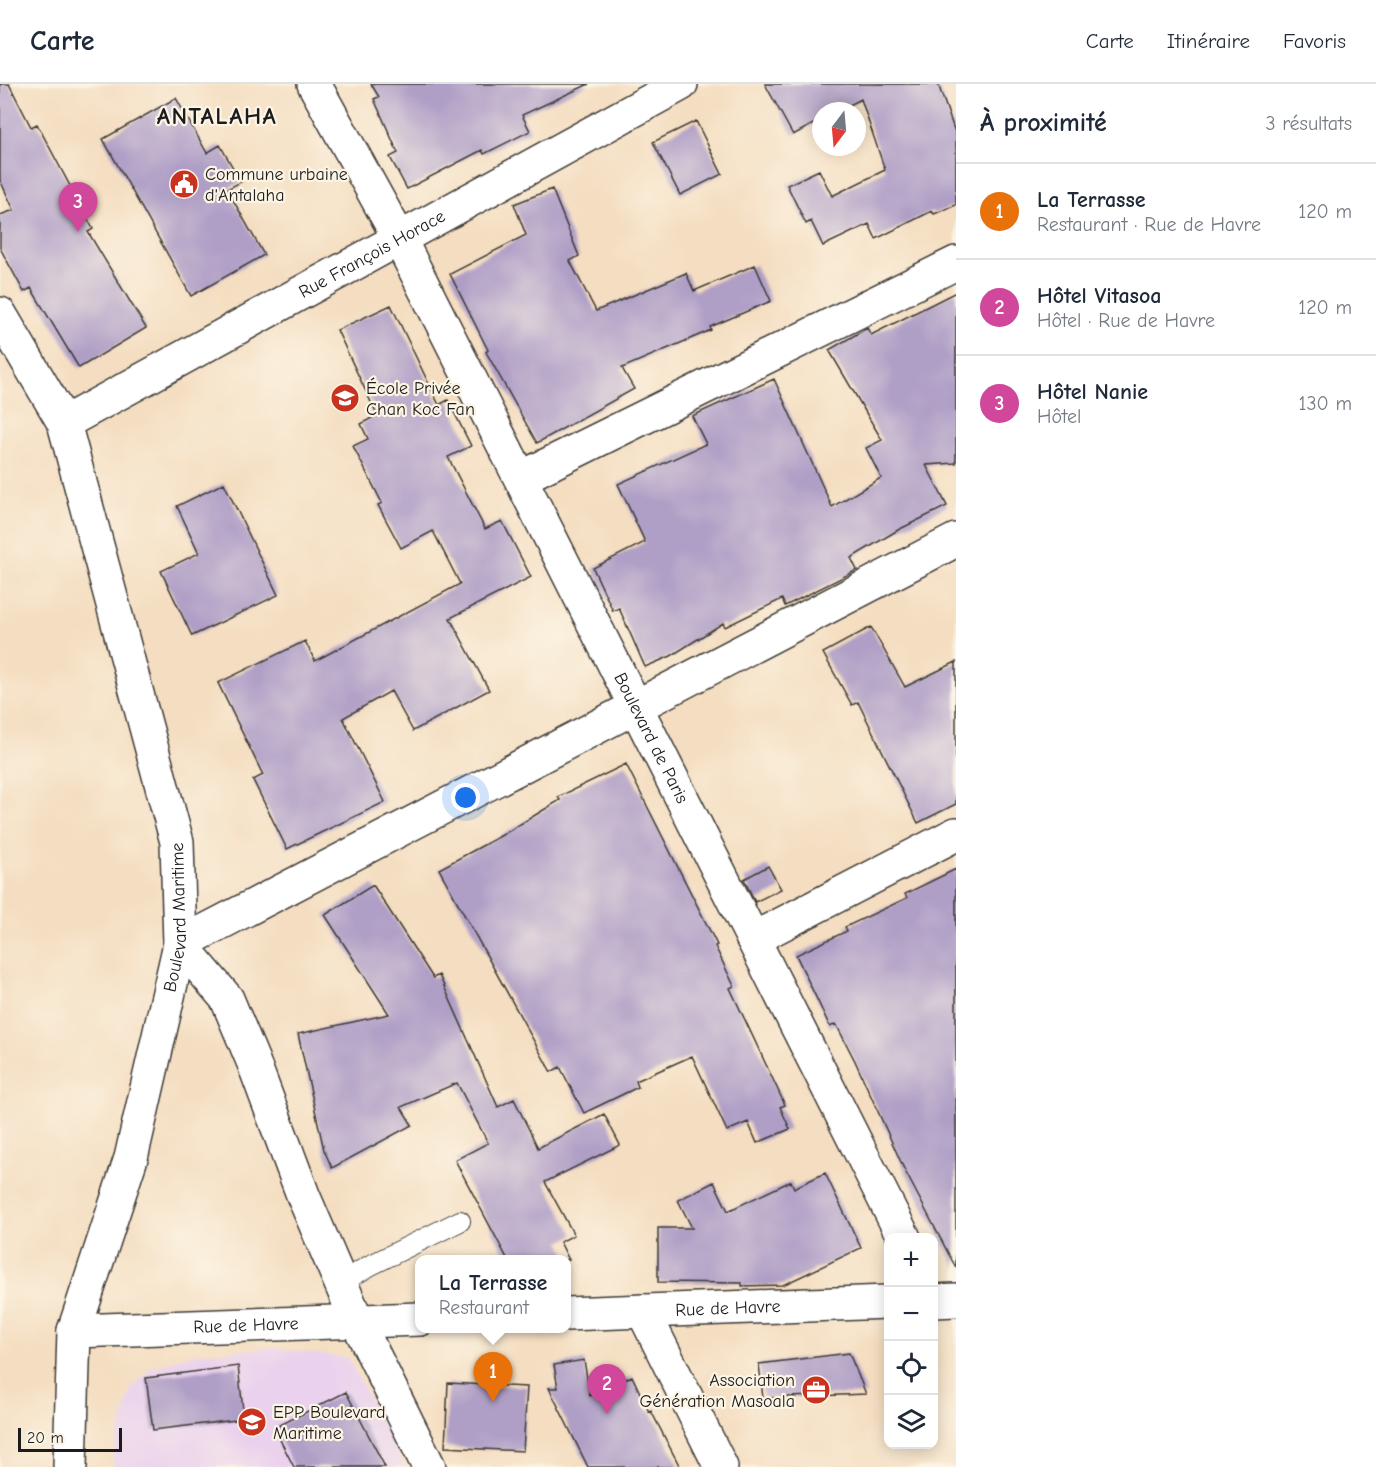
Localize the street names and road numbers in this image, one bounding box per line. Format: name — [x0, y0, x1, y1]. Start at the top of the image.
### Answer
street label: Rue François Horace — [295, 205, 449, 302]
street label: Boulevard de Paris — [610, 669, 693, 807]
street label: Boulevard Maritime — [159, 842, 191, 994]
street label: Rue de Havre — [675, 1296, 781, 1320]
street label: Rue de Havre — [193, 1313, 299, 1337]

